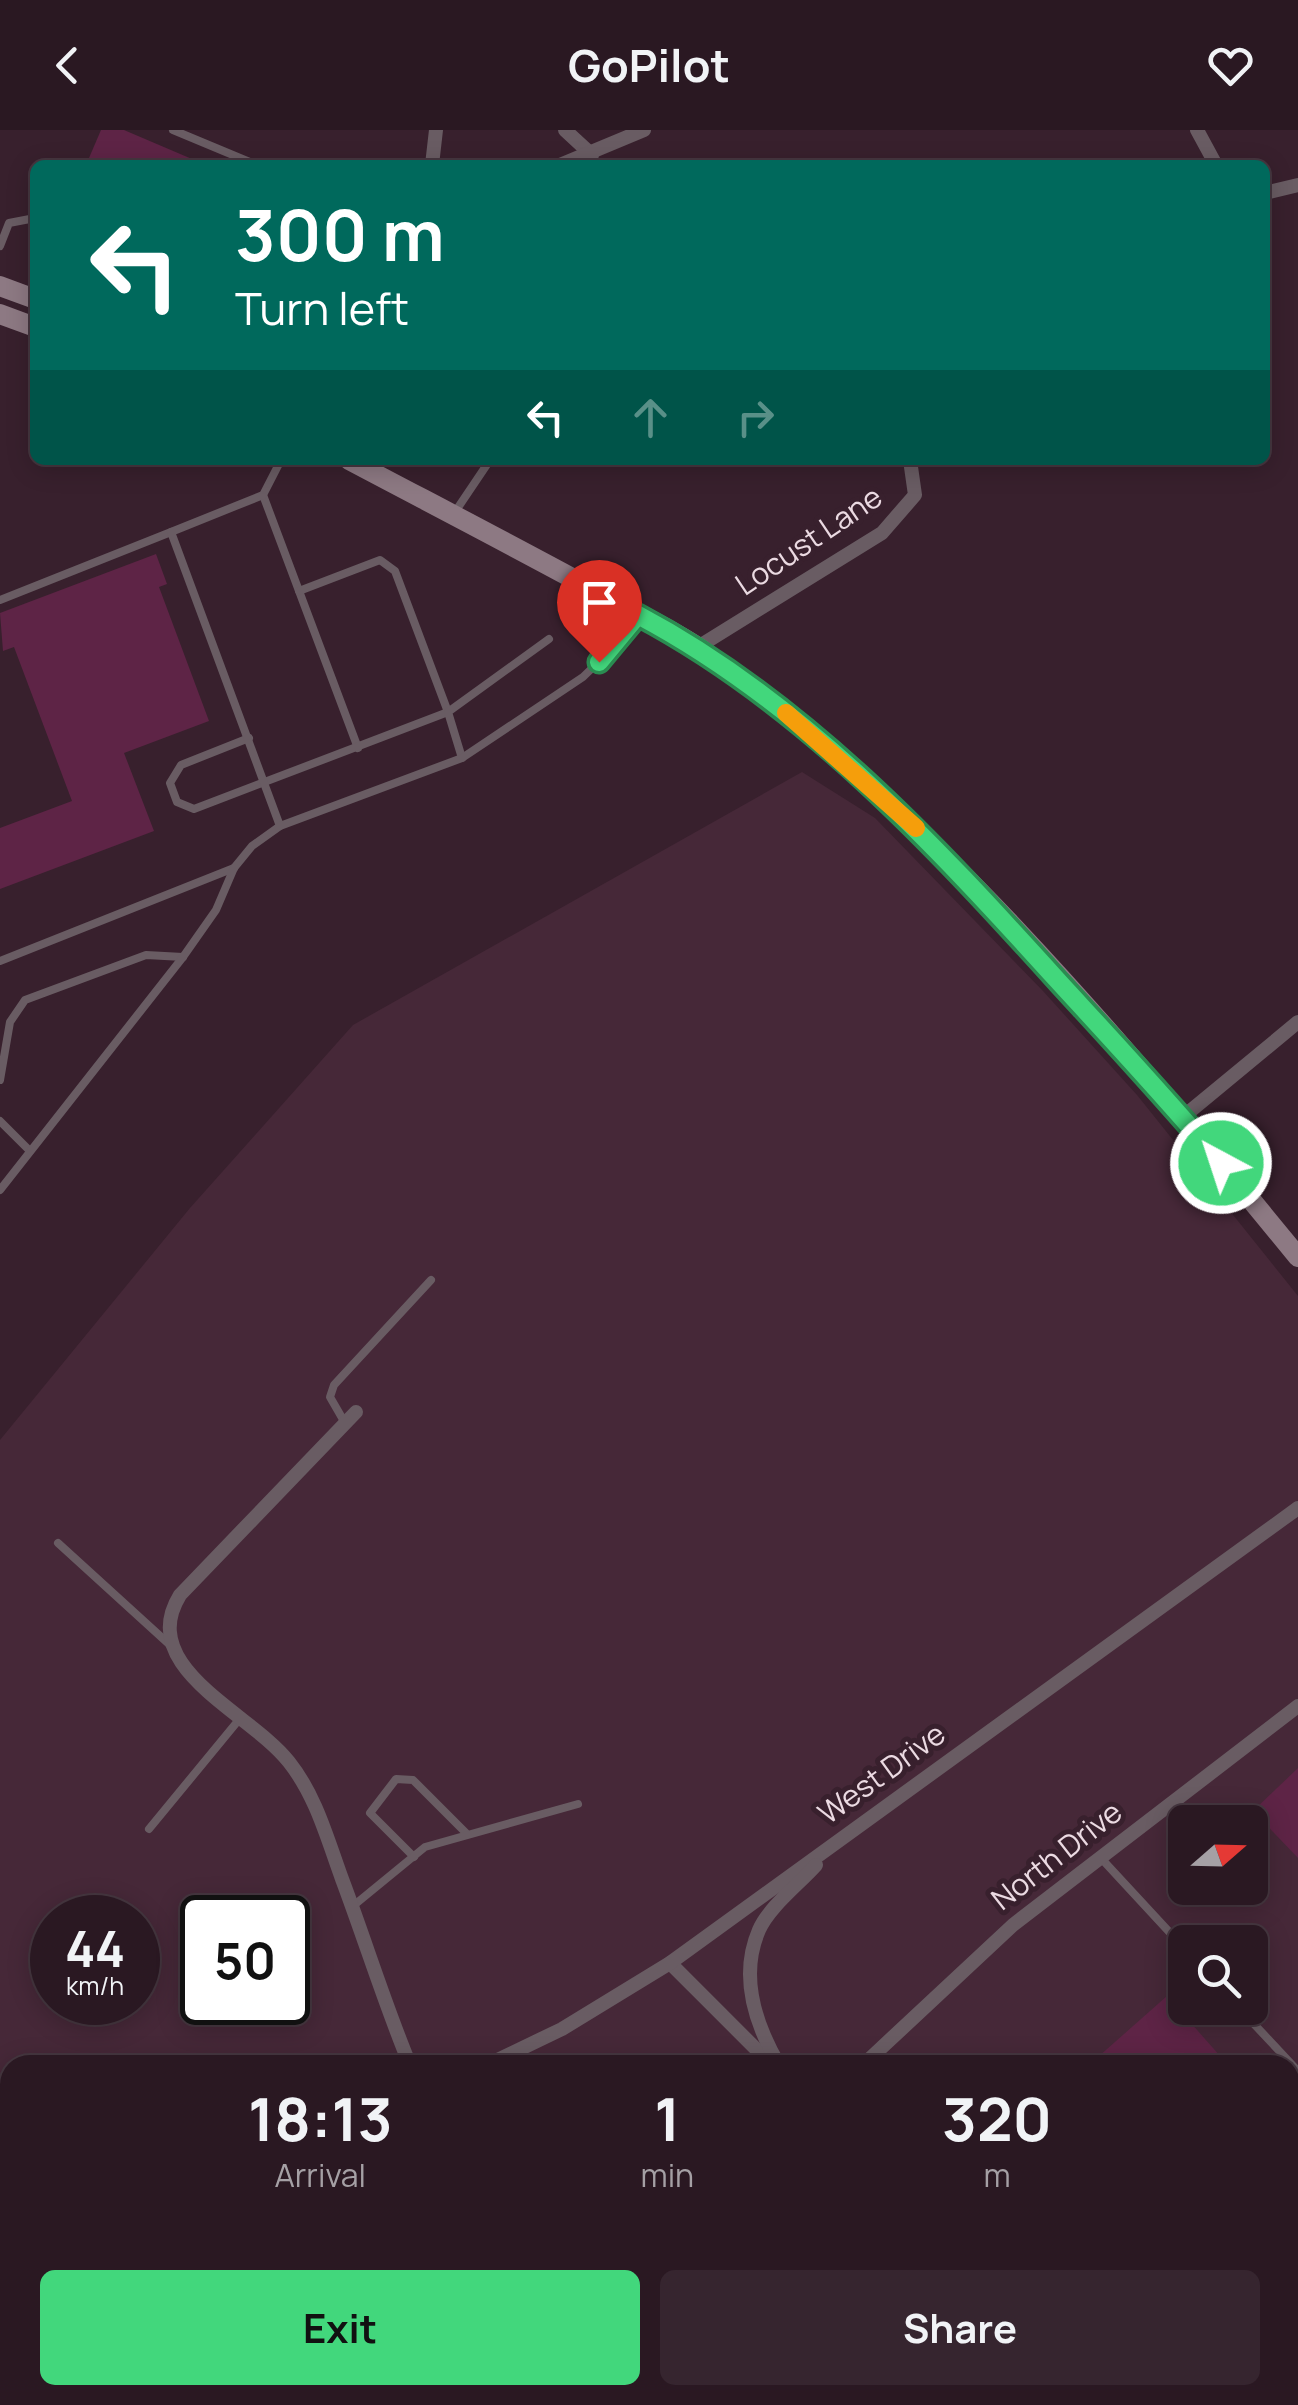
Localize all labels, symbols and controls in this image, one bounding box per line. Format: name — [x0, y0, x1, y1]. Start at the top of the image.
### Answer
text: GoPilot — [568, 34, 730, 96]
icon: back — [40, 38, 95, 93]
icon: heart — [1203, 38, 1258, 93]
text: 300 m — [235, 186, 445, 282]
icon: left — [70, 200, 200, 330]
text: Turn left — [235, 277, 409, 339]
icon: left — [518, 390, 573, 445]
icon: ahead — [623, 390, 678, 445]
icon: right — [728, 390, 783, 445]
street label: Locust Lane — [727, 476, 889, 604]
pin — [557, 560, 642, 663]
icon: arrive — [572, 575, 627, 630]
position arrow — [1169, 1111, 1273, 1215]
street label: West Drive — [809, 1713, 953, 1833]
street label: North Drive — [982, 1791, 1130, 1919]
north arrow — [1168, 1805, 1268, 1905]
map controls — [1168, 1805, 1268, 2025]
speed limit sign: 50 — [180, 1895, 310, 2025]
text: 44 — [65, 1914, 125, 1982]
button: search — [1168, 1925, 1268, 2025]
text: km/h — [66, 1968, 124, 2003]
text: 18:13 — [248, 2077, 393, 2159]
text: 1 — [654, 2077, 680, 2159]
text: 320 — [942, 2077, 1052, 2159]
text: Arrival — [275, 2153, 366, 2197]
text: min — [641, 2153, 694, 2197]
text: m — [983, 2153, 1011, 2197]
button: Exit — [40, 2270, 640, 2385]
button: Share — [660, 2270, 1260, 2385]

